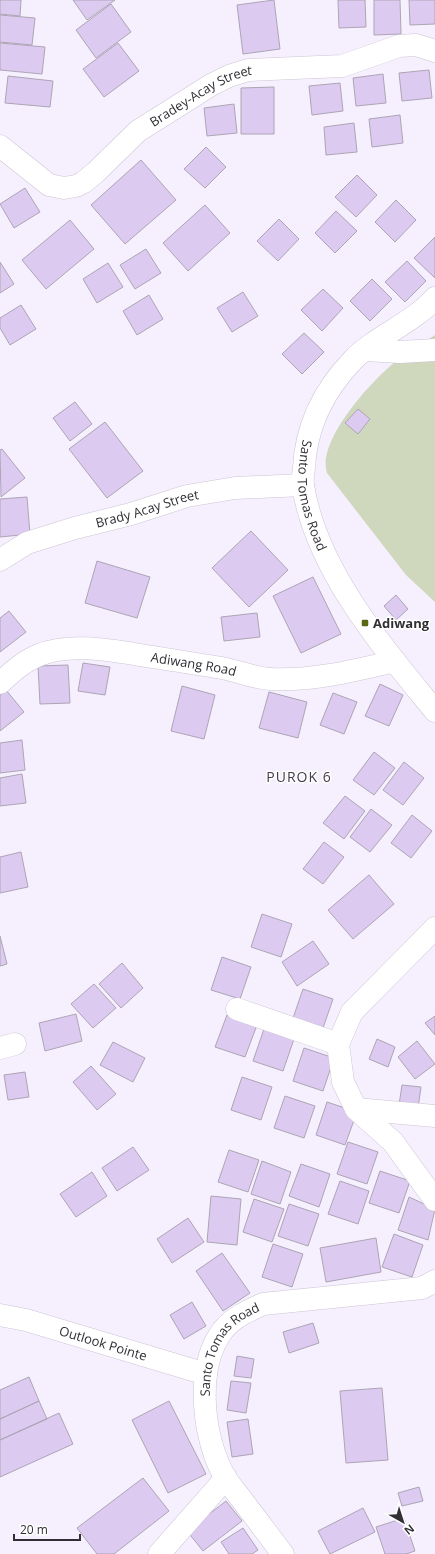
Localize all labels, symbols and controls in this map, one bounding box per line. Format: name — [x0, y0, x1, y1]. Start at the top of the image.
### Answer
street label: Bradey-Acay Street — [146, 61, 253, 131]
street label: Santo Tomas Road — [293, 439, 331, 554]
street label: Brady Acay Street — [94, 485, 200, 532]
place label: Adiwang — [373, 614, 430, 632]
marker: Adiwang — [360, 618, 370, 628]
street label: Adiwang Road — [150, 648, 238, 680]
district label: PUROK 6 — [266, 767, 332, 786]
street label: Santo Tomas Road — [196, 1298, 262, 1396]
street label: Outlook Pointe — [57, 1321, 149, 1365]
north arrow — [383, 1502, 423, 1542]
scale bar — [14, 1516, 80, 1542]
text: 20 m — [20, 1521, 48, 1538]
text: N — [401, 1522, 418, 1539]

